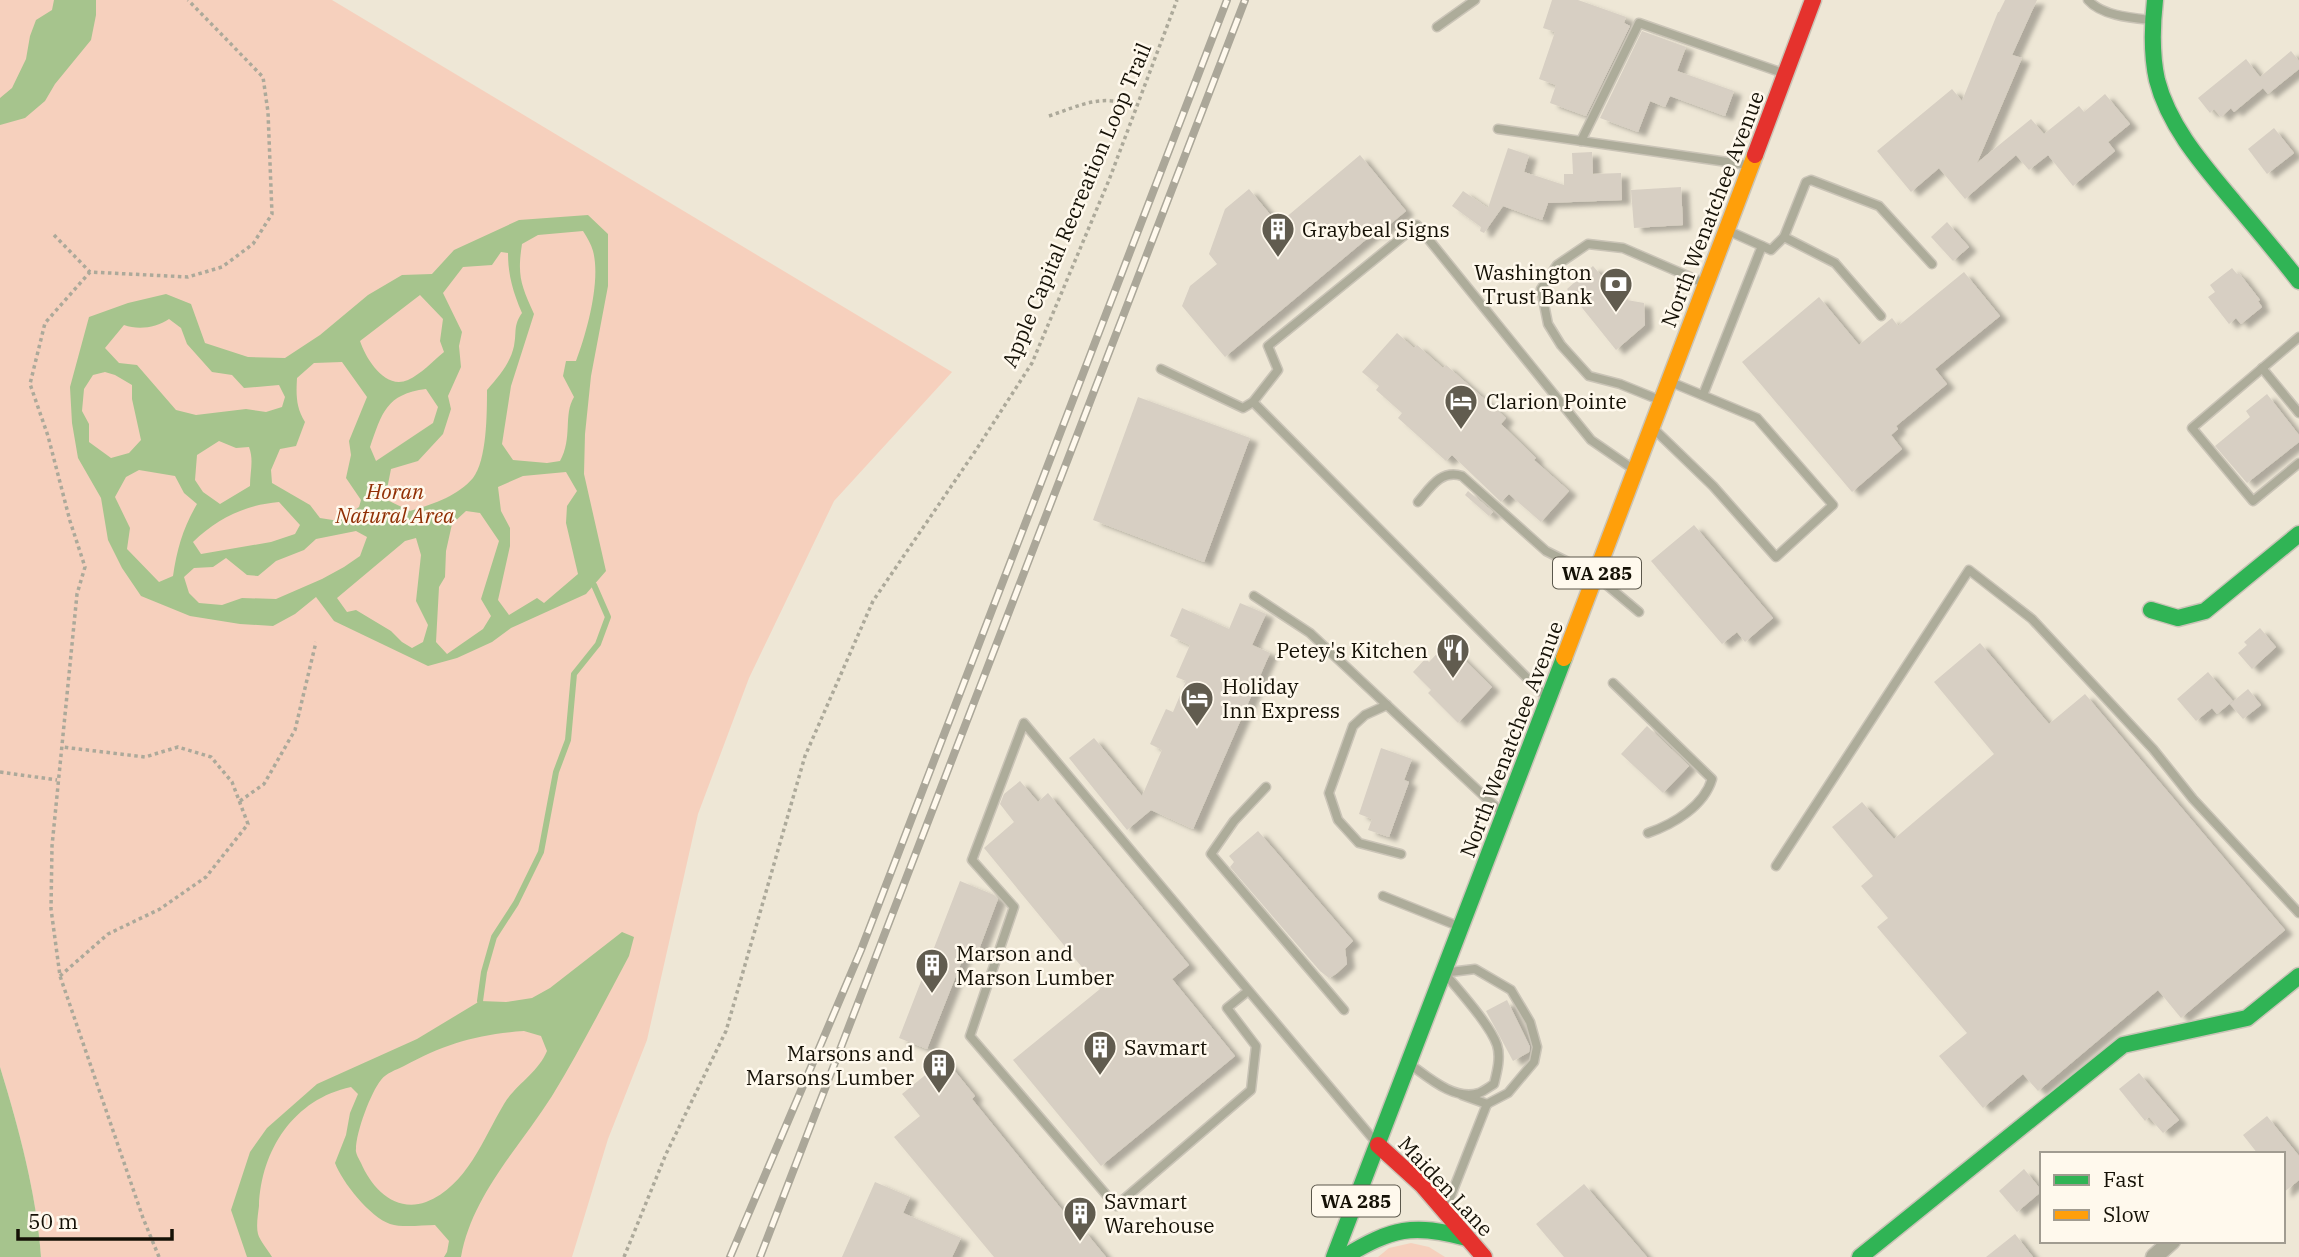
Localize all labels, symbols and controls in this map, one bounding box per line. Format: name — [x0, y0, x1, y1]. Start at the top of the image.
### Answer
street label: Apple Capital Recreation Loop Trail — [995, 38, 1157, 372]
street label: North Wenatchee Avenue — [1654, 87, 1770, 331]
building icon: Graybeal Signs — [1259, 210, 1297, 259]
place label: Graybeal Signs — [1302, 215, 1450, 243]
place label: Washington Trust Bank — [1474, 258, 1593, 310]
bank icon: Washington Trust Bank — [1597, 265, 1635, 314]
hotel icon: Clarion Pointe — [1442, 382, 1480, 431]
place label: Clarion Pointe — [1486, 387, 1627, 415]
park label: Horan Natural Area — [335, 477, 455, 529]
road number: WA 285 — [1553, 558, 1641, 588]
street label: North Wenatchee Avenue — [1453, 617, 1569, 861]
restaurant icon: Petey's Kitchen — [1434, 631, 1472, 680]
place label: Petey's Kitchen — [1276, 636, 1428, 664]
place label: Holiday Inn Express — [1222, 672, 1340, 724]
hotel icon: Holiday Inn Express — [1178, 679, 1216, 728]
place label: Marson and Marson Lumber — [956, 939, 1115, 991]
building icon: Marson and Marson Lumber — [913, 946, 951, 995]
building icon: Savmart — [1081, 1028, 1119, 1077]
place label: Savmart — [1124, 1033, 1207, 1061]
place label: Marsons and Marsons Lumber — [746, 1039, 915, 1091]
building icon: Marsons and Marsons Lumber — [920, 1046, 958, 1095]
street label: Maiden Lane — [1392, 1130, 1500, 1242]
legend — [2040, 1152, 2285, 1243]
text: Fast — [2103, 1165, 2144, 1193]
road number: WA 285 — [1312, 1186, 1400, 1217]
place label: Savmart Warehouse — [1104, 1187, 1215, 1239]
building icon: Savmart Warehouse — [1061, 1194, 1099, 1243]
scale bar — [18, 1198, 172, 1242]
text: Slow — [2103, 1200, 2150, 1228]
text: 50 m — [28, 1207, 78, 1235]

